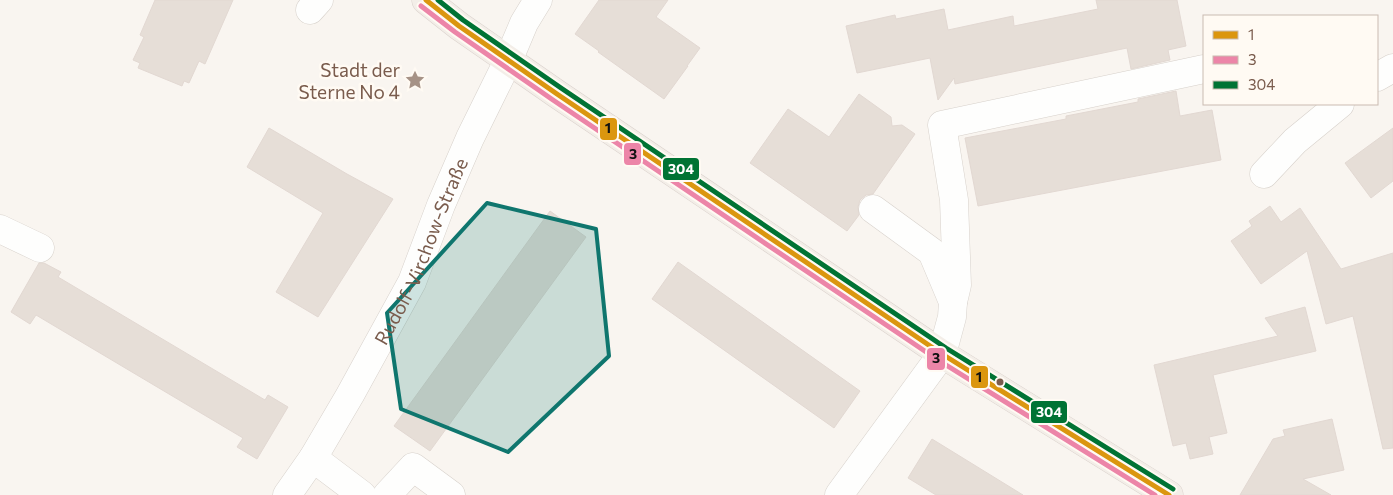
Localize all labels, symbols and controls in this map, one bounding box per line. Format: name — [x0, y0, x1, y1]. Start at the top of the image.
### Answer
legend — [1203, 15, 1378, 105]
text: 1 — [1248, 25, 1254, 43]
text: 3 — [1248, 50, 1257, 68]
place label: Stadt der Sterne No 4 — [299, 58, 400, 103]
place icon: Stadt der Sterne No 4 — [404, 69, 426, 91]
text: 304 — [1248, 75, 1275, 93]
line badge: 1 — [599, 117, 618, 141]
text: 1 — [605, 119, 611, 136]
line badge: 3 — [623, 142, 642, 166]
text: 3 — [629, 145, 637, 162]
street label: Rudolf-Virchow-Straße — [369, 154, 472, 348]
line badge: 304 — [662, 157, 700, 181]
text: 304 — [668, 160, 694, 177]
line badge: 3 — [926, 347, 946, 371]
text: 3 — [932, 349, 940, 366]
line badge: 1 — [970, 365, 989, 389]
text: 1 — [976, 368, 982, 385]
unlabelled marker — [995, 377, 1005, 387]
line badge: 304 — [1030, 400, 1068, 424]
text: 304 — [1036, 403, 1062, 420]

